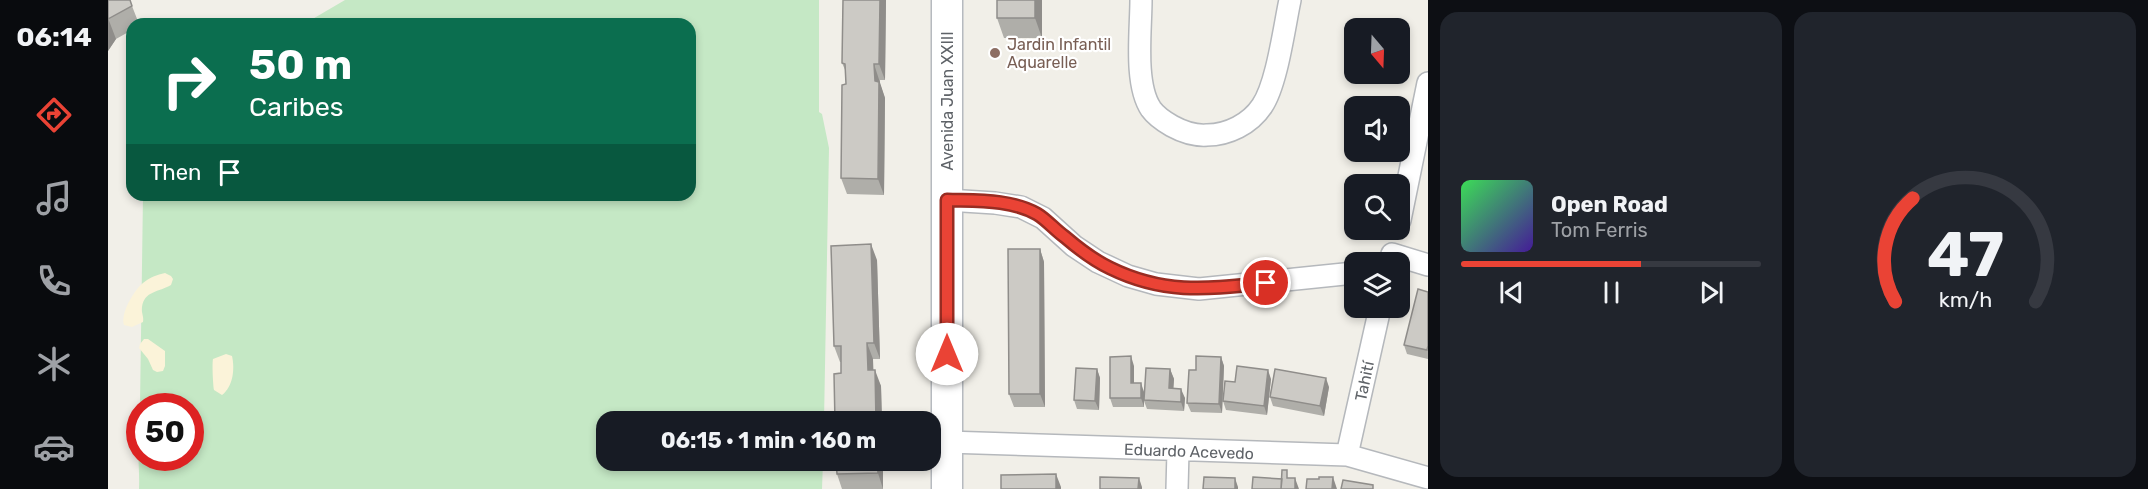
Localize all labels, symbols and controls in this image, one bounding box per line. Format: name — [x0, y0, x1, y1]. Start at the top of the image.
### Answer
north arrow — [1344, 18, 1410, 84]
map controls — [1344, 18, 1410, 318]
text: 06:14 — [16, 21, 92, 53]
street label: Avenida Juan XXIII — [938, 31, 957, 171]
place label: Jardin Infantil Aquarelle — [1007, 35, 1111, 72]
text: 50 m — [249, 40, 352, 90]
icon: right — [150, 42, 228, 120]
marker: Jardin Infantil Aquarelle — [988, 46, 1002, 60]
text: Caribes — [249, 91, 344, 123]
icon: directions — [33, 94, 75, 136]
button: sound — [1344, 96, 1410, 162]
icon: arrive — [213, 156, 246, 189]
text: Then — [150, 159, 201, 186]
button: search — [1344, 174, 1410, 240]
icon: music — [33, 177, 75, 219]
text: Open Road — [1551, 191, 1668, 218]
text: Tom Ferris — [1551, 218, 1648, 242]
text: 47 — [1927, 218, 2003, 292]
button: layers — [1344, 252, 1410, 318]
pin — [1240, 257, 1291, 308]
icon: phone — [33, 260, 75, 302]
icon: arrive — [1249, 266, 1282, 299]
icon: previous — [1495, 276, 1528, 309]
icon: pause — [1595, 276, 1628, 309]
icon: next — [1695, 276, 1728, 309]
text: km/h — [1938, 287, 1992, 312]
position arrow — [915, 322, 979, 386]
icon: climate — [33, 343, 75, 385]
street label: Tahití — [1351, 358, 1378, 403]
speed limit sign: 50 — [126, 393, 204, 471]
icon: car — [33, 426, 75, 468]
text: 06:15 · 1 min · 160 m — [661, 427, 876, 454]
street label: Eduardo Acevedo — [1124, 440, 1254, 463]

